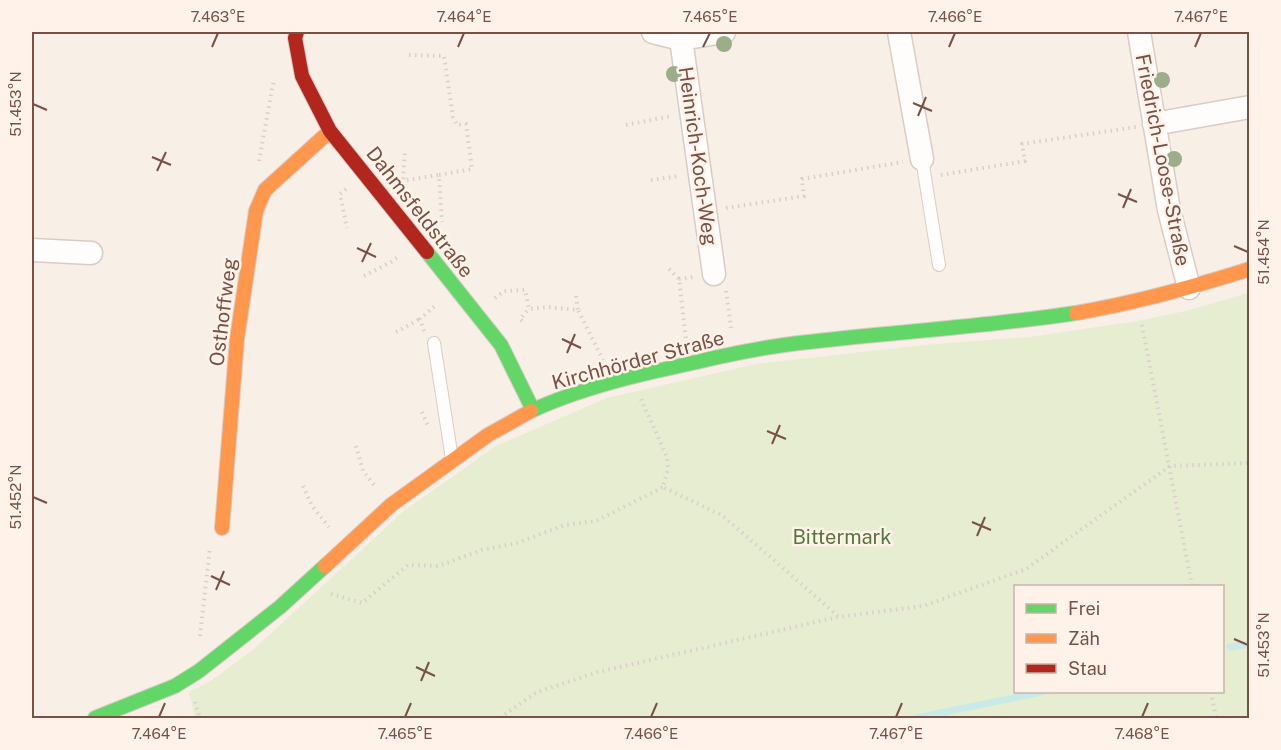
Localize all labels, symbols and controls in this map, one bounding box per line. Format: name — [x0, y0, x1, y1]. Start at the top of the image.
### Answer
text: 7.463°E — [191, 8, 245, 25]
text: 7.464°E — [437, 8, 491, 25]
text: 7.465°E — [682, 8, 738, 25]
text: 7.466°E — [928, 8, 982, 25]
text: 7.467°E — [1174, 8, 1228, 25]
street label: Friedrich-Loose-Straße — [1131, 52, 1195, 268]
street label: Heinrich-Koch-Weg — [674, 65, 722, 247]
text: 51.453°N — [7, 71, 24, 137]
street label: Dahmsfeldstraße — [361, 142, 479, 282]
text: 51.454°N — [1255, 219, 1272, 285]
street label: Osthoffweg — [204, 256, 242, 368]
street label: Kirchhörder Straße — [549, 325, 727, 395]
text: 51.452°N — [7, 464, 24, 530]
park label: Bittermark — [792, 525, 892, 549]
legend — [1014, 585, 1224, 693]
text: Frei — [1068, 598, 1100, 619]
text: 51.453°N — [1255, 612, 1272, 678]
text: Zäh — [1068, 628, 1100, 649]
text: Stau — [1068, 658, 1107, 679]
text: 7.464°E — [132, 725, 186, 742]
text: 7.465°E — [377, 725, 433, 742]
text: 7.466°E — [624, 725, 678, 742]
text: 7.467°E — [869, 725, 923, 742]
text: 7.468°E — [1114, 725, 1170, 742]

